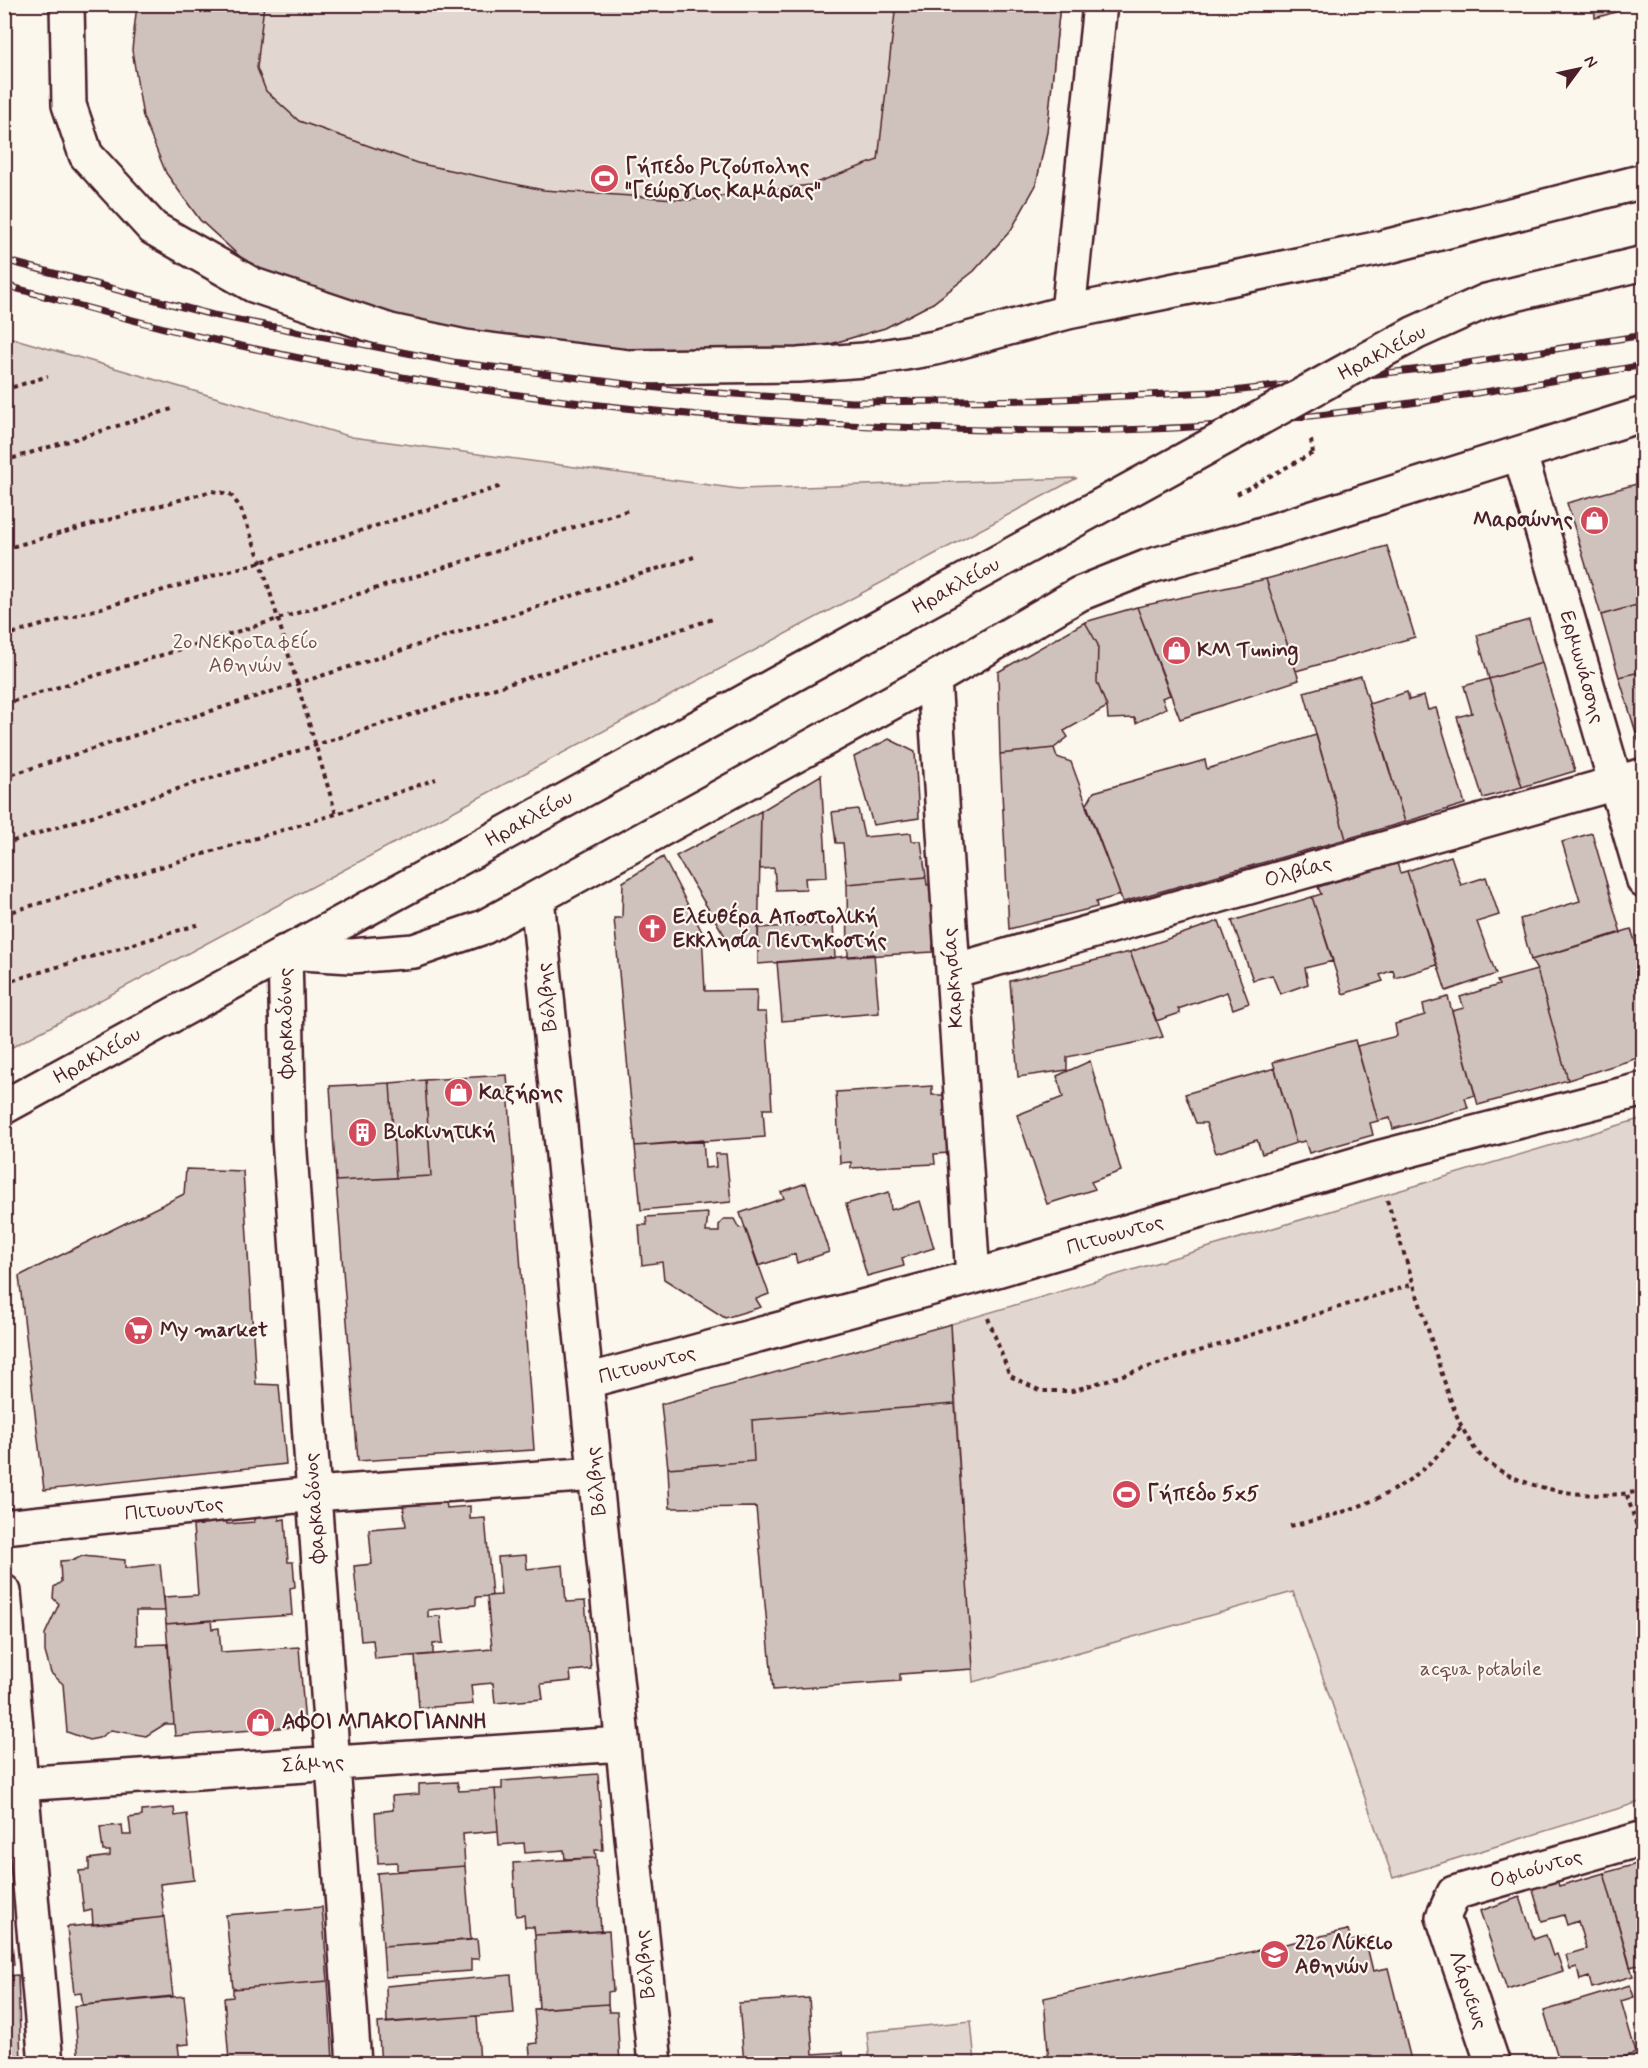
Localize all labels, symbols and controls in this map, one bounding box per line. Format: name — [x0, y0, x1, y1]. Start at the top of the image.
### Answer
north arrow — [1549, 39, 1609, 99]
text: N — [1579, 51, 1602, 72]
place label: Γήπεδο Ριζούπολης "Γεώργιος Καμάρας" — [625, 153, 821, 205]
sports icon: Γήπεδο Ριζούπολης "Γεώργιος Καμάρας" — [588, 163, 620, 195]
street label: Ηρακλείου — [1333, 318, 1431, 388]
shop icon: Μαρσώνης — [1578, 504, 1610, 536]
place label: Μαρσώνης — [1473, 506, 1573, 534]
street label: Ηρακλείου — [907, 550, 1005, 622]
street label: Ερμωνάσσης — [1552, 607, 1612, 727]
park label: 2ο Νεκροταφείο Αθηνών — [173, 628, 317, 680]
shop icon: KM Tuning — [1160, 634, 1192, 666]
place label: KM Tuning — [1197, 636, 1298, 666]
street label: Ηρακλείου — [480, 783, 578, 855]
street label: Ολβίας — [1261, 849, 1335, 895]
place label: Ελευθέρα Αποστολική Εκκλησία Πεντηκοστής — [673, 902, 887, 955]
church icon: Ελευθέρα Αποστολική Εκκλησία Πεντηκοστής — [636, 913, 668, 945]
street label: Καρκησίας — [936, 927, 970, 1029]
street label: Βόλβης — [529, 961, 565, 1033]
street label: Φαρκαδόνος — [271, 967, 301, 1080]
street label: Ηρακλείου — [48, 1020, 146, 1092]
shop icon: Καξήρης — [442, 1077, 474, 1109]
place label: Καξήρης — [479, 1079, 563, 1107]
building icon: Βιοκινητική — [347, 1116, 379, 1148]
place label: Βιοκινητική — [384, 1118, 496, 1146]
street label: Πιτυουντος — [1063, 1208, 1167, 1262]
supermarket icon: My market — [123, 1314, 155, 1346]
place label: My market — [160, 1316, 268, 1344]
street label: Πιτυουντος — [595, 1339, 699, 1391]
street label: Βόλβης — [578, 1445, 614, 1517]
street label: Φαρκαδόνος — [297, 1452, 333, 1565]
sports icon: Γήπεδο 5x5 — [1110, 1478, 1142, 1510]
place label: Γήπεδο 5x5 — [1147, 1480, 1259, 1508]
street label: Πιτυουντος — [123, 1490, 225, 1528]
park label: acqua potabile — [1420, 1655, 1542, 1683]
shop icon: ΑΦΟΙ ΜΠΑΚΟΓΙΑΝΝΗ — [245, 1706, 277, 1738]
place label: ΑΦΟΙ ΜΠΑΚΟΓΙΑΝΝΗ — [282, 1708, 487, 1736]
street label: Σάμης — [281, 1748, 345, 1780]
street label: Οφιούντος — [1486, 1842, 1586, 1896]
street label: Βόλβης — [627, 1928, 663, 2000]
place label: 22ο Λύκειο Αθηνών — [1295, 1929, 1393, 1981]
school or university icon: 22ο Λύκειο Αθηνών — [1258, 1939, 1290, 1971]
street label: Λάρνεως — [1442, 1947, 1494, 2033]

